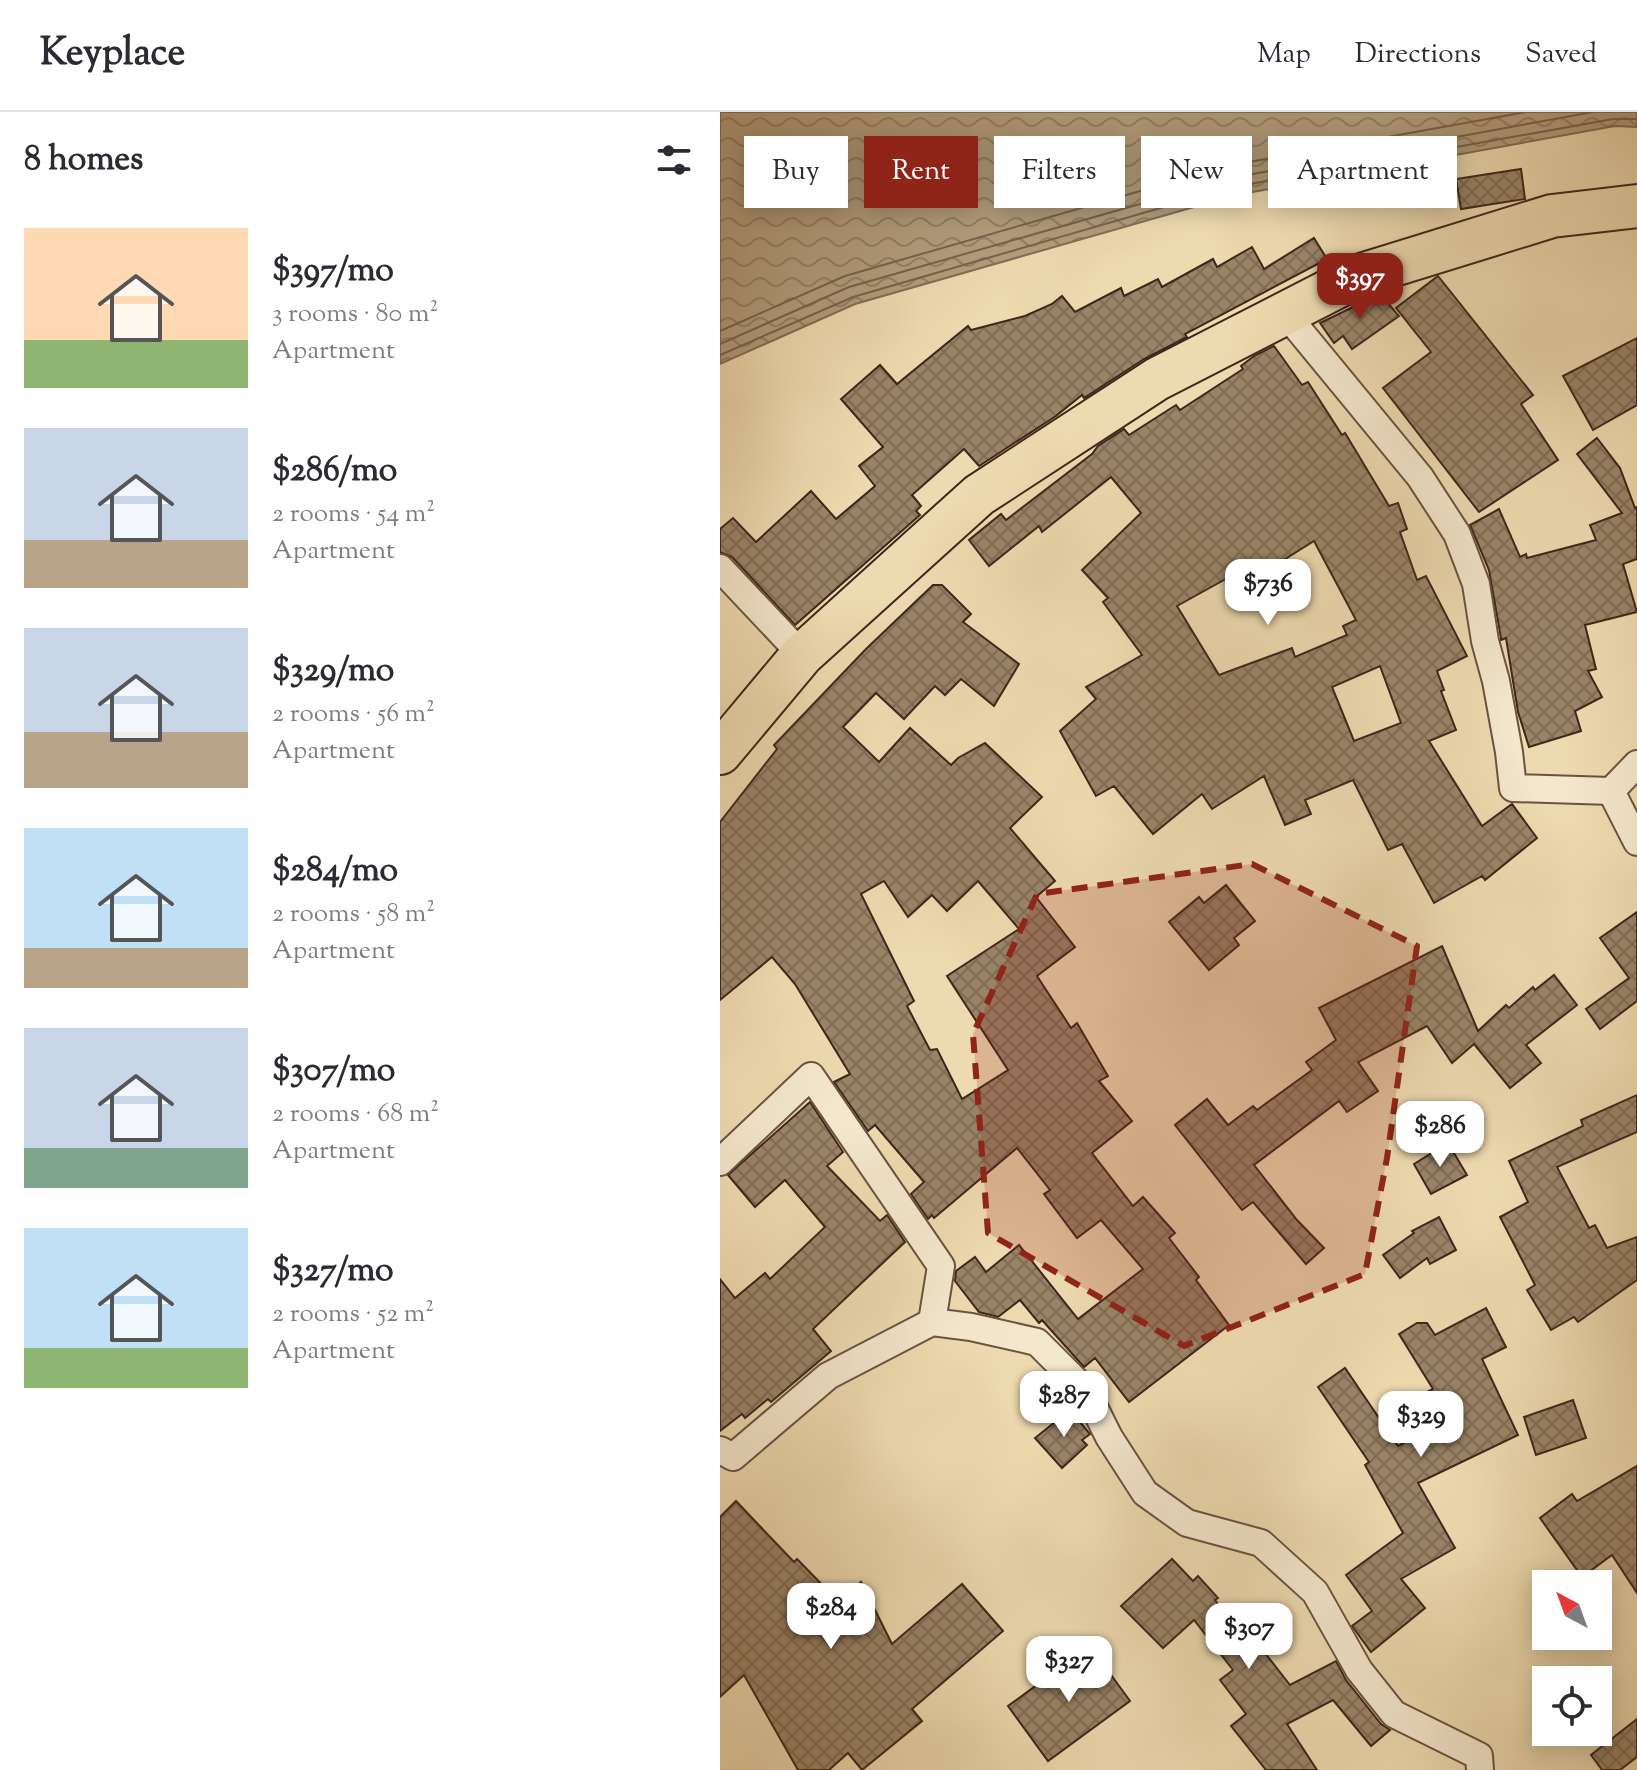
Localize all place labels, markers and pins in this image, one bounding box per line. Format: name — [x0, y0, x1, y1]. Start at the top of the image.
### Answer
pin: $397 — [1313, 253, 1407, 321]
pin: $736 — [1221, 559, 1315, 627]
pin: $286 — [1393, 1101, 1487, 1169]
pin: $287 — [1017, 1371, 1111, 1439]
pin: $329 — [1374, 1391, 1468, 1459]
pin: $284 — [784, 1583, 878, 1651]
pin: $307 — [1202, 1603, 1296, 1671]
pin: $327 — [1022, 1636, 1116, 1704]

